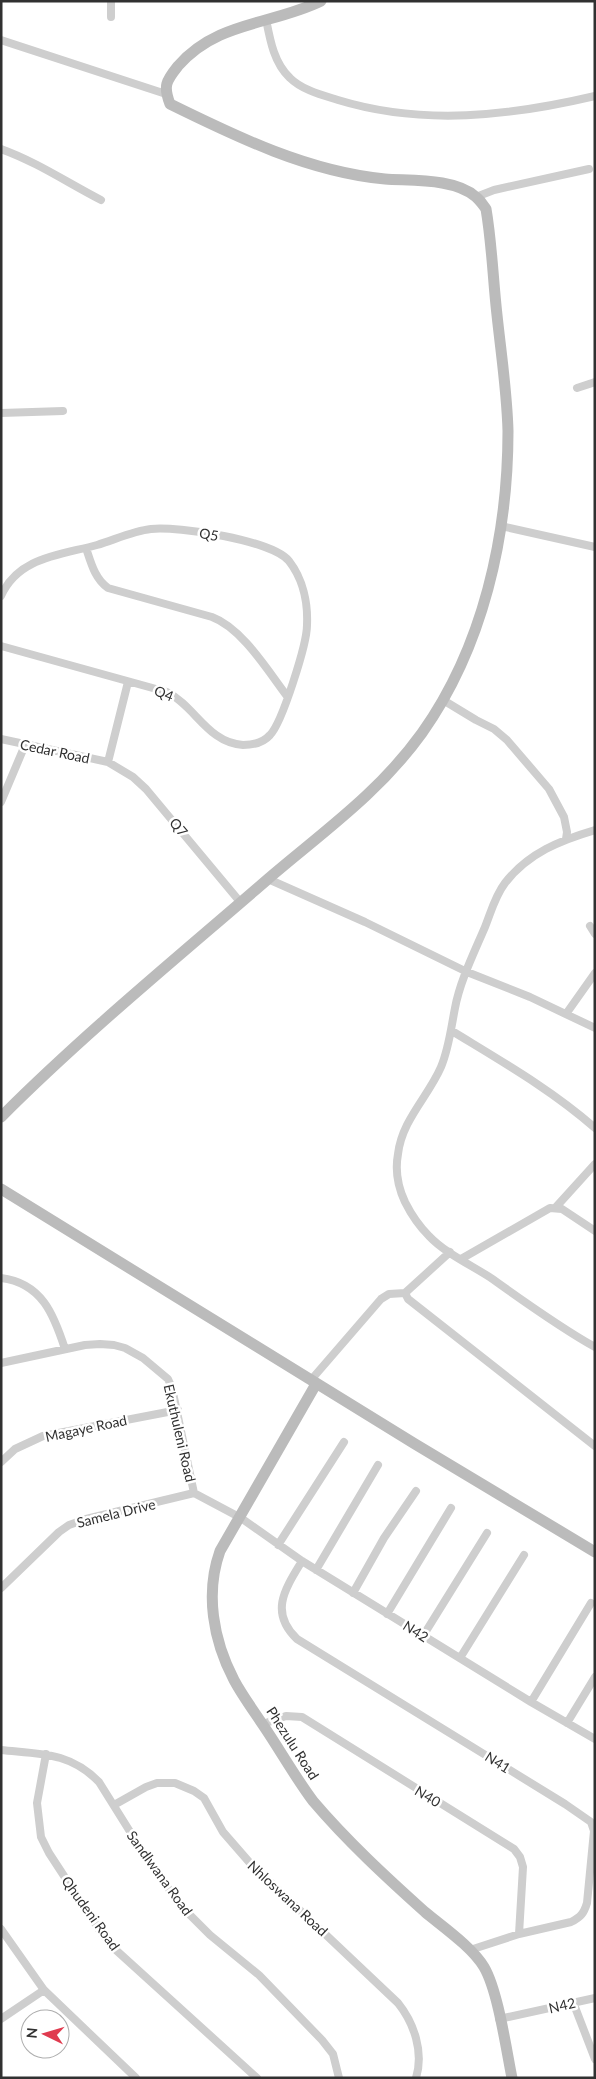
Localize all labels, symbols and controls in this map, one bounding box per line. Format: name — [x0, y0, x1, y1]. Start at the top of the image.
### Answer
street label: Q5 — [198, 524, 220, 544]
street label: Q4 — [152, 681, 176, 705]
street label: Cedar Road — [19, 735, 91, 767]
street label: Q7 — [166, 814, 192, 840]
street label: Ekuthuleni Road — [160, 1382, 200, 1484]
street label: Magaye Road — [44, 1411, 128, 1445]
street label: Samela Drive — [75, 1495, 157, 1531]
street label: N42 — [400, 1617, 432, 1645]
street label: Phezulu Road — [263, 1703, 323, 1783]
street label: N41 — [482, 1748, 514, 1776]
street label: N40 — [412, 1782, 444, 1810]
street label: Sandlwana Road — [124, 1827, 196, 1919]
street label: Nhloswana Road — [245, 1857, 331, 1939]
street label: Qhudeni Road — [58, 1873, 124, 1953]
street label: N42 — [547, 1994, 577, 2016]
north arrow — [20, 2009, 70, 2059]
text: N — [23, 2027, 40, 2039]

